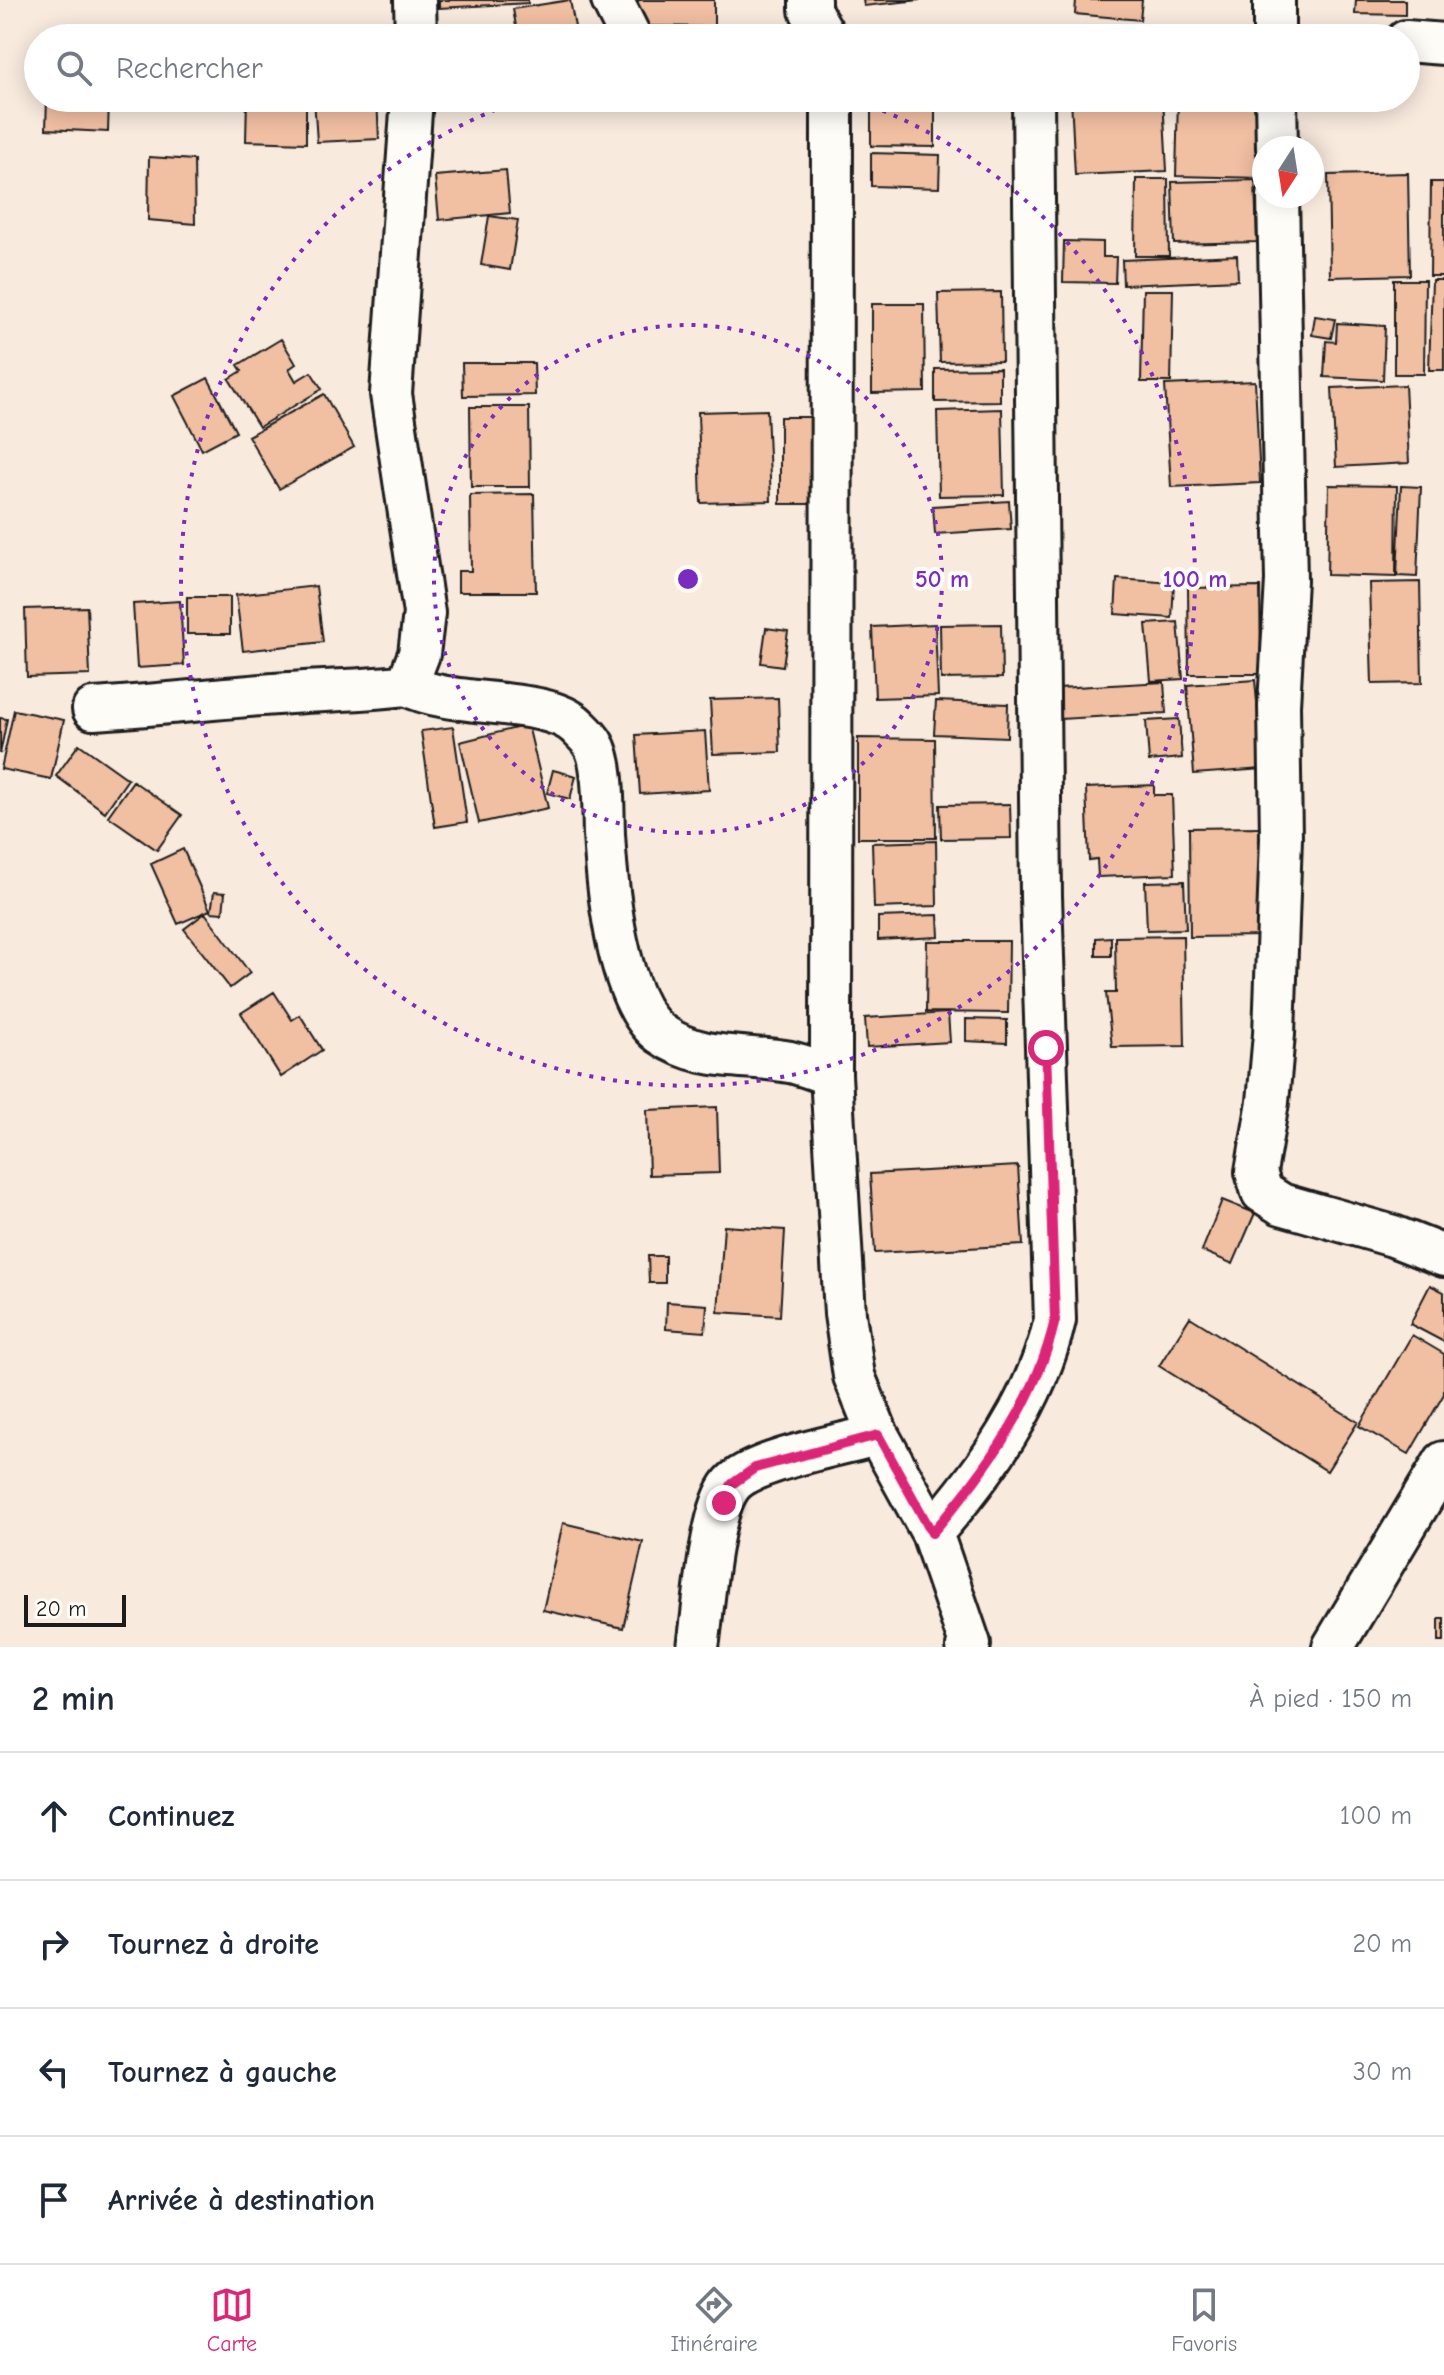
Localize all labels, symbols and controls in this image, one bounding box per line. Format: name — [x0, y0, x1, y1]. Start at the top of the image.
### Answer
search box — [24, 24, 1420, 112]
icon: search — [52, 46, 96, 90]
text: Rechercher — [116, 51, 263, 86]
north arrow — [1252, 136, 1324, 208]
centre of rings — [674, 565, 702, 593]
text: 50 m — [915, 565, 969, 593]
text: 100 m — [1163, 565, 1227, 593]
route start — [1028, 1030, 1064, 1066]
route end — [706, 1485, 742, 1521]
scale bar — [24, 1591, 126, 1627]
text: 20 m — [36, 1596, 86, 1622]
text: 2 min — [32, 1679, 115, 1719]
text: À pied · 150 m — [1249, 1684, 1412, 1714]
icon: ahead — [32, 1794, 76, 1838]
text: Continuez — [108, 1799, 234, 1834]
text: 100 m — [1340, 1801, 1412, 1831]
icon: right — [32, 1922, 76, 1966]
text: Tournez à droite — [108, 1927, 319, 1962]
text: 20 m — [1352, 1929, 1412, 1959]
icon: left — [32, 2050, 76, 2094]
text: Tournez à gauche — [108, 2055, 337, 2090]
text: 30 m — [1353, 2057, 1412, 2087]
icon: arrive — [32, 2178, 76, 2222]
text: Arrivée à destination — [108, 2183, 375, 2218]
tab: Carte — [207, 2283, 257, 2357]
tab: Itinéraire — [671, 2283, 758, 2357]
tab: Favoris — [1171, 2283, 1237, 2357]

